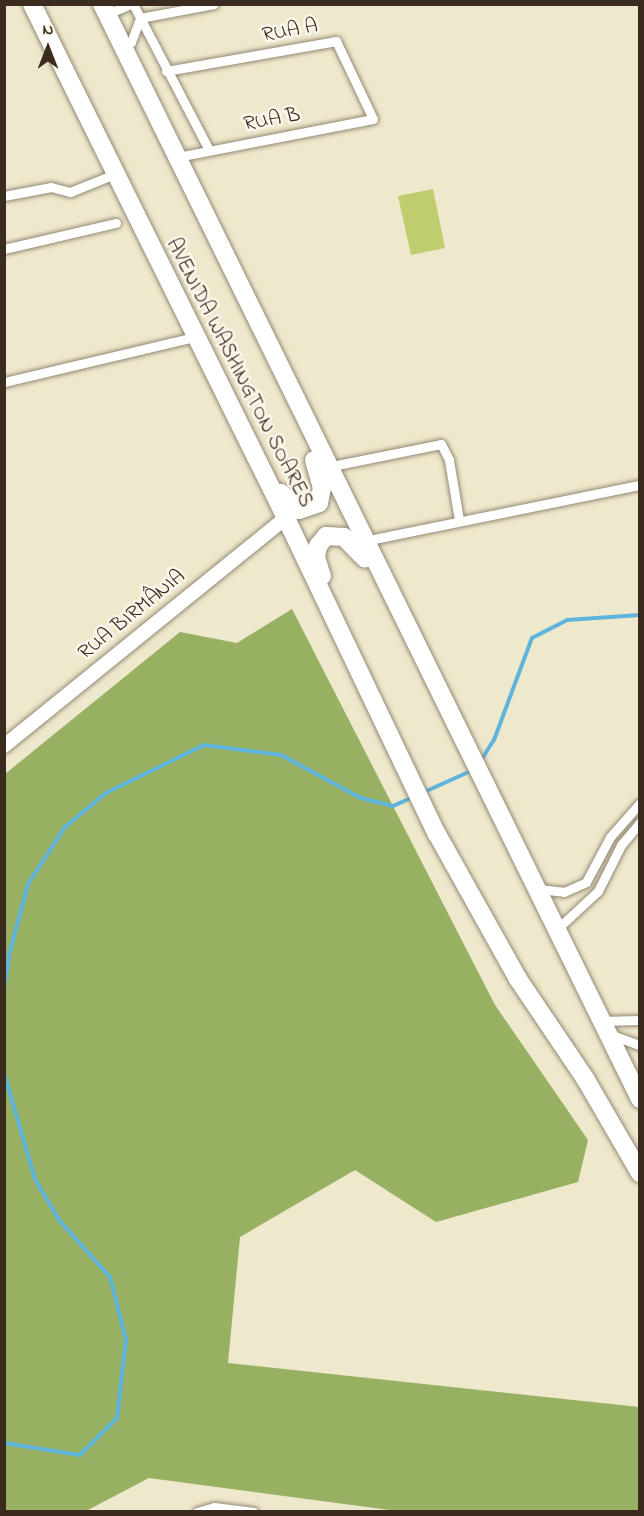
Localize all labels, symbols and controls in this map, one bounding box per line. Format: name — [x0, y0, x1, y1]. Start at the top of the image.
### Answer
street label: RUA A — [260, 14, 320, 48]
north arrow — [18, 18, 78, 78]
text: N — [43, 18, 53, 42]
street label: RUA B — [242, 103, 302, 137]
street label: AVENIDA WASHINGTON SOARES — [160, 234, 318, 512]
street label: RUA BIRMÂNIA — [73, 564, 191, 666]

